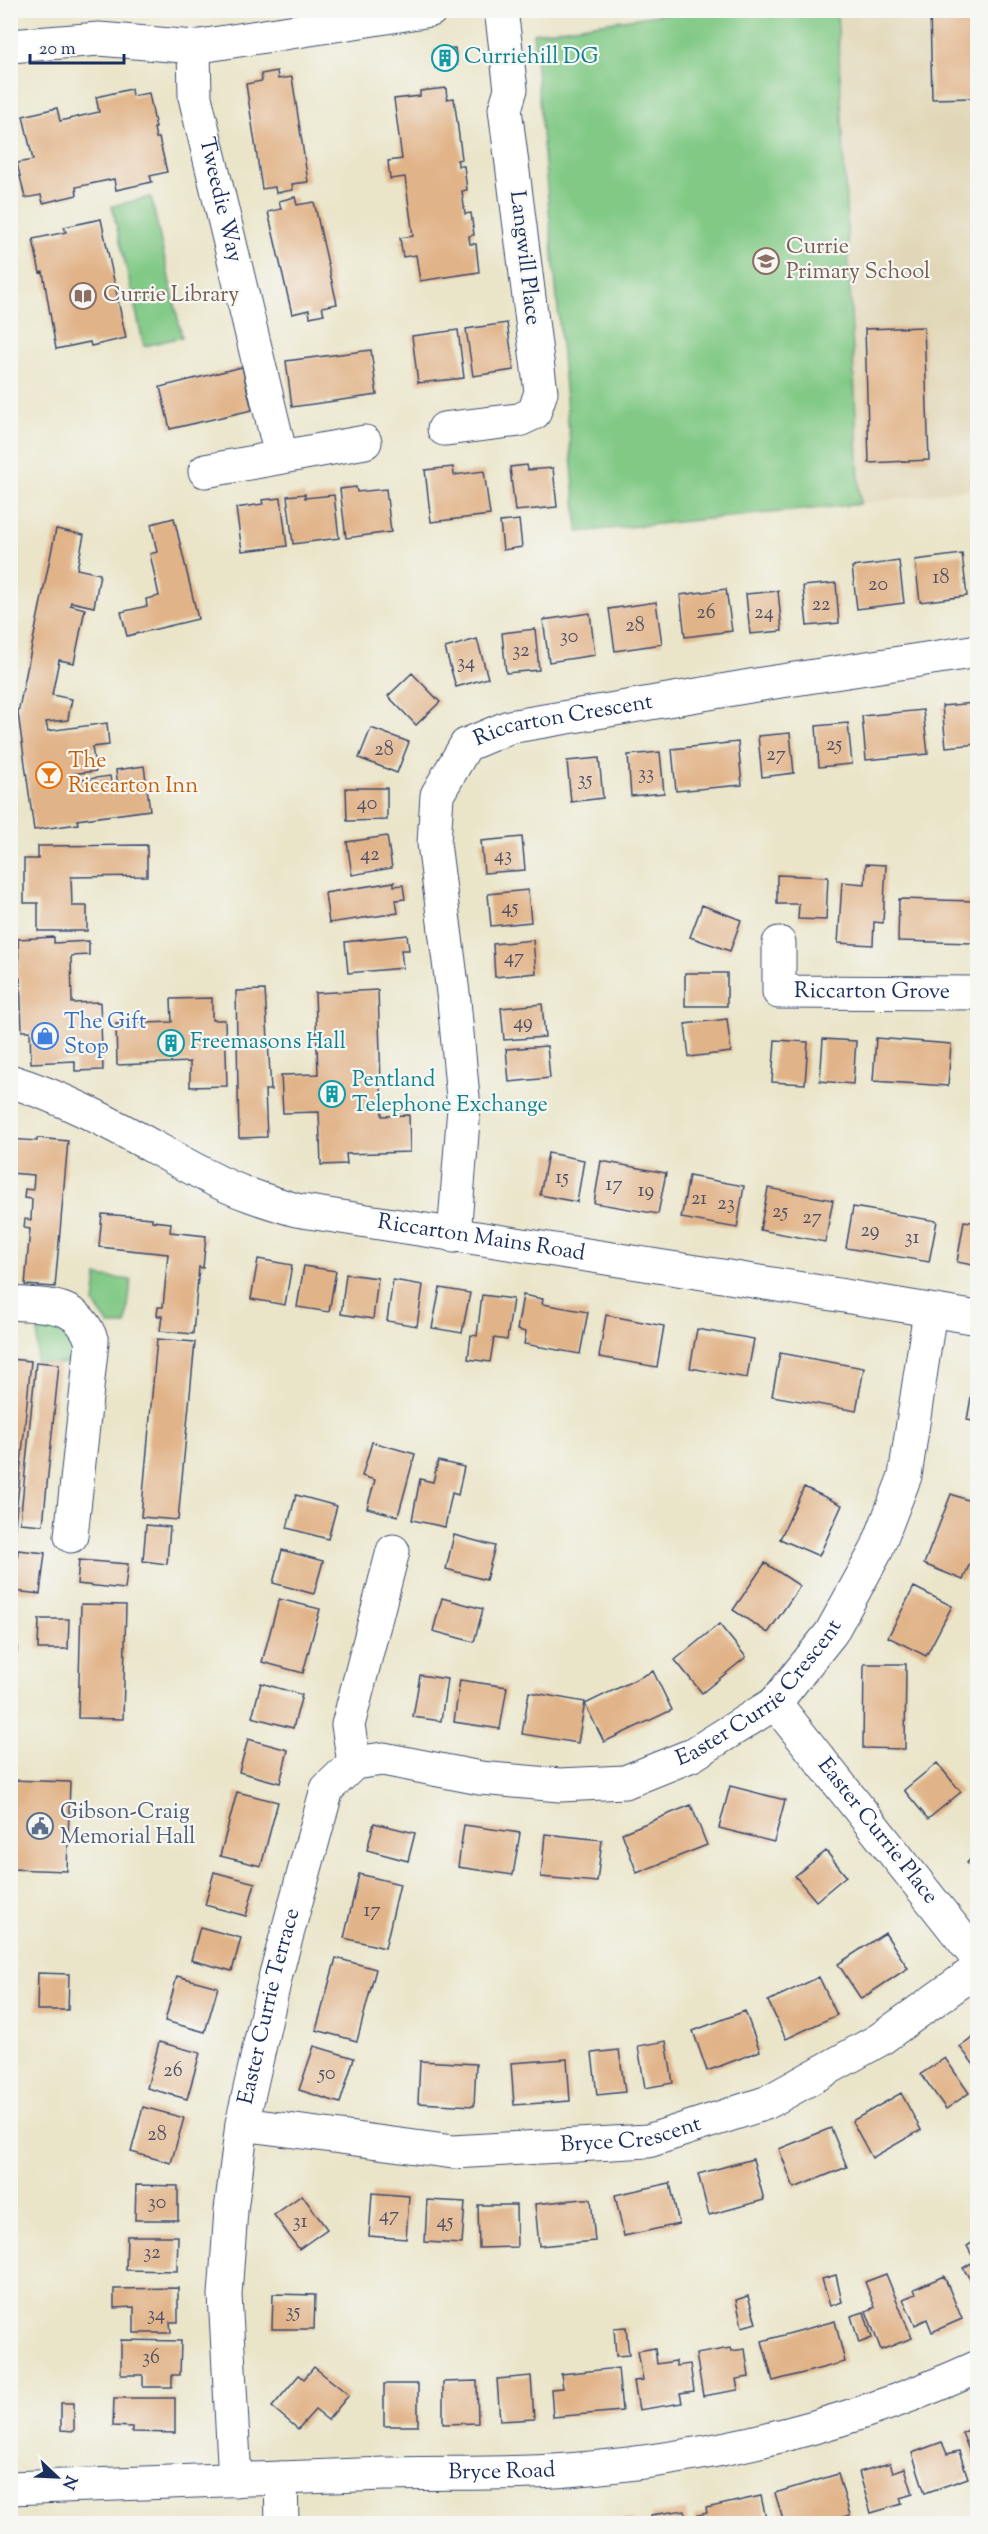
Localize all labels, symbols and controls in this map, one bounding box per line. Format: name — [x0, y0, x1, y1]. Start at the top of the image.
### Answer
scale bar — [30, 27, 124, 65]
text: 20 m — [39, 37, 76, 63]
place label: Curriehill DG — [464, 42, 598, 74]
building icon: Curriehill DG — [430, 43, 460, 73]
street label: Tweedie Way — [189, 134, 250, 266]
street label: Langwill Place — [500, 189, 548, 327]
place label: Currie Primary School — [786, 232, 930, 289]
school or university icon: Currie Primary School — [751, 246, 781, 276]
place label: Currie Library — [103, 280, 239, 312]
library icon: Currie Library — [68, 281, 98, 311]
house number: 18 — [933, 564, 949, 593]
house number: 20 — [868, 571, 888, 600]
house number: 22 — [812, 591, 830, 620]
house number: 26 — [696, 599, 716, 628]
house number: 24 — [754, 599, 774, 628]
house number: 28 — [625, 612, 645, 641]
house number: 30 — [560, 623, 578, 652]
house number: 32 — [512, 637, 530, 666]
house number: 34 — [457, 649, 475, 678]
street label: Riccarton Crescent — [469, 687, 656, 756]
house number: 25 — [826, 731, 842, 760]
house number: 28 — [374, 736, 394, 765]
house number: 27 — [766, 741, 786, 770]
place label: The Riccarton Inn — [68, 746, 198, 803]
bar icon: The Riccarton Inn — [34, 760, 64, 790]
house number: 33 — [638, 760, 654, 789]
house number: 35 — [578, 766, 593, 795]
house number: 40 — [357, 790, 377, 819]
house number: 42 — [360, 841, 380, 870]
house number: 43 — [494, 842, 512, 871]
house number: 45 — [502, 894, 519, 923]
house number: 47 — [504, 944, 524, 973]
street label: Riccarton Grove — [794, 976, 950, 1009]
place label: The Gift Stop — [64, 1007, 147, 1064]
house number: 49 — [513, 1009, 533, 1038]
shop icon: The Gift Stop — [30, 1021, 60, 1051]
place label: Freemasons Hall — [190, 1027, 346, 1059]
building icon: Freemasons Hall — [156, 1028, 186, 1058]
place label: Pentland Telephone Exchange — [352, 1065, 548, 1122]
building icon: Pentland Telephone Exchange — [317, 1079, 347, 1109]
house number: 15 — [555, 1164, 569, 1193]
house number: 17 — [606, 1171, 622, 1200]
house number: 19 — [638, 1177, 654, 1206]
house number: 21 — [691, 1185, 707, 1214]
house number: 23 — [717, 1190, 735, 1219]
house number: 25 — [772, 1198, 788, 1227]
house number: 27 — [802, 1204, 822, 1233]
street label: Riccarton Mains Road — [375, 1207, 587, 1271]
house number: 29 — [860, 1217, 880, 1246]
house number: 31 — [905, 1224, 920, 1253]
street label: Easter Currie Crescent — [672, 1614, 851, 1776]
street label: Easter Currie Place — [809, 1751, 945, 1912]
place label: Gibson-Craig Memorial Hall — [60, 1797, 195, 1854]
public building icon: Gibson-Craig Memorial Hall — [25, 1811, 55, 1841]
house number: 17 — [364, 1897, 380, 1926]
street label: Easter Currie Terrace — [231, 1905, 309, 2108]
house number: 26 — [163, 2057, 183, 2086]
house number: 50 — [317, 2060, 336, 2089]
street label: Bryce Crescent — [560, 2109, 706, 2162]
house number: 28 — [147, 2121, 167, 2150]
house number: 30 — [148, 2189, 166, 2218]
house number: 47 — [379, 2202, 399, 2231]
house number: 31 — [293, 2208, 308, 2237]
house number: 45 — [437, 2208, 454, 2237]
house number: 32 — [143, 2239, 161, 2268]
house number: 35 — [286, 2298, 301, 2327]
house number: 34 — [147, 2301, 165, 2330]
house number: 36 — [142, 2344, 160, 2373]
north arrow — [27, 2447, 87, 2507]
street label: Bryce Road — [448, 2455, 556, 2489]
text: N — [55, 2472, 82, 2492]

